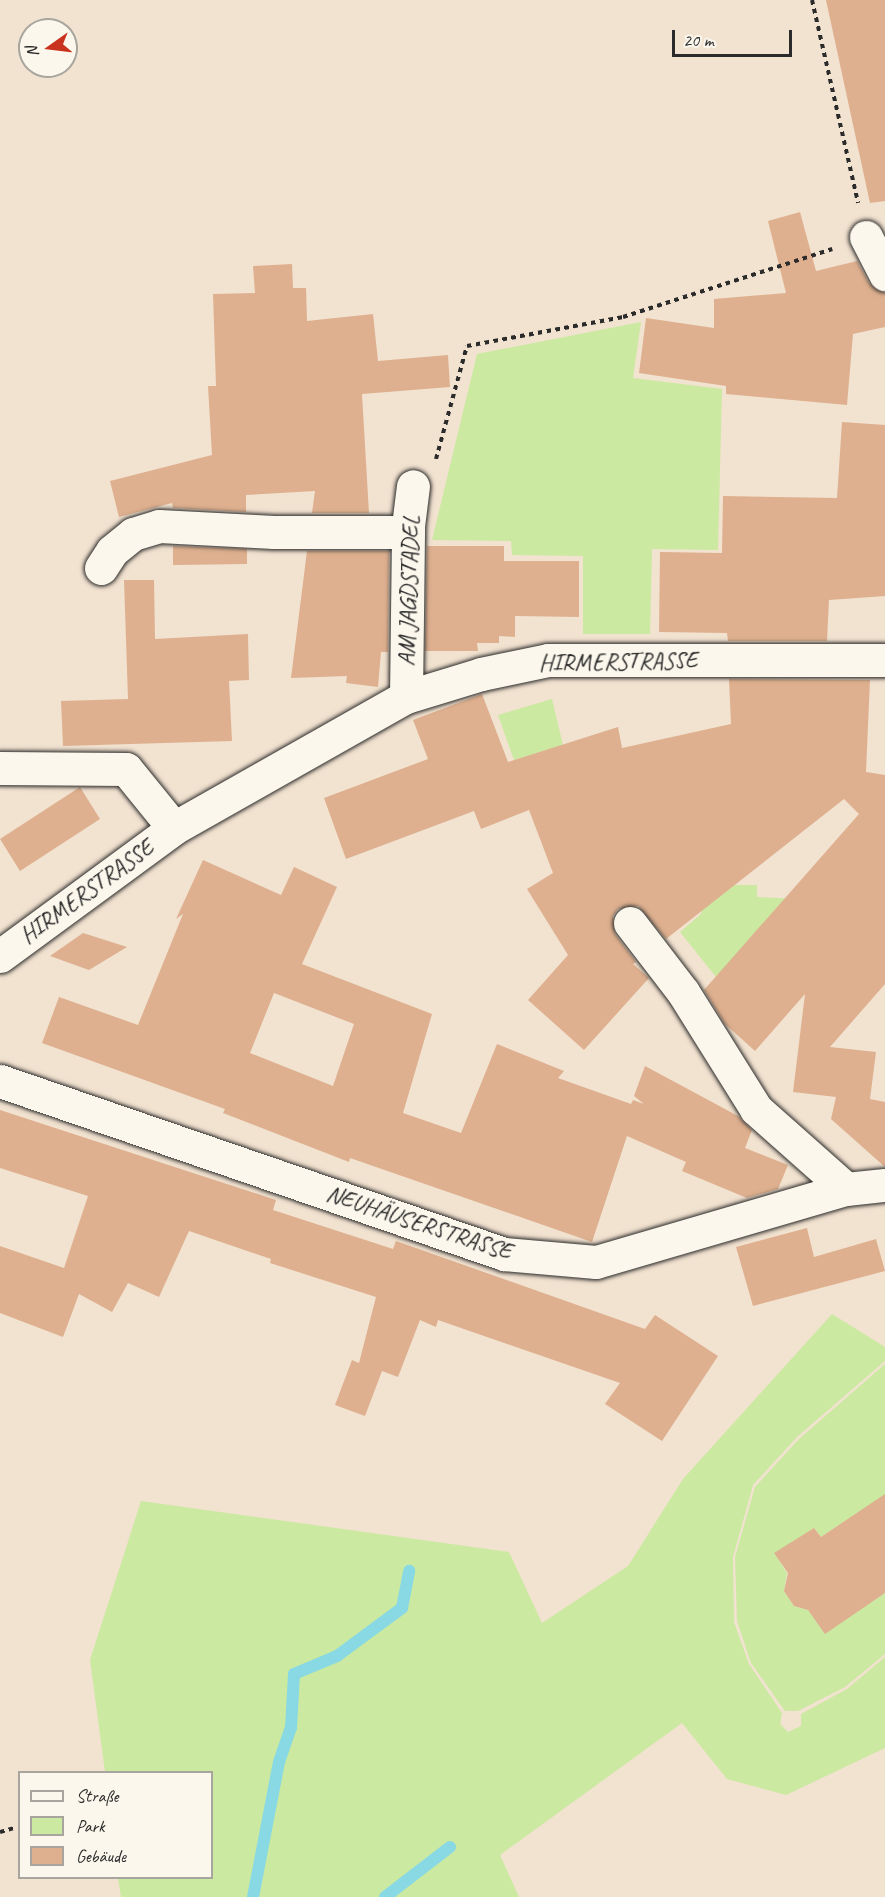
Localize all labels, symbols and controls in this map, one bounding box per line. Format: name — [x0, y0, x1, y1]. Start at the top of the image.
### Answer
north arrow — [18, 18, 78, 78]
scale bar — [675, 18, 795, 56]
text: 20 m — [683, 29, 714, 51]
text: N — [22, 45, 43, 59]
street label: AM JAGDSTADEL — [392, 515, 426, 667]
street label: HIRMERSTRASSE — [538, 646, 698, 678]
street label: HIRMERSTRASSE — [14, 834, 160, 950]
street label: NEUHÄUSERSTRASSE — [323, 1179, 515, 1267]
legend — [18, 1771, 213, 1879]
text: Straße — [76, 1785, 118, 1807]
text: Park — [76, 1815, 105, 1837]
text: Gebäude — [76, 1845, 126, 1867]

